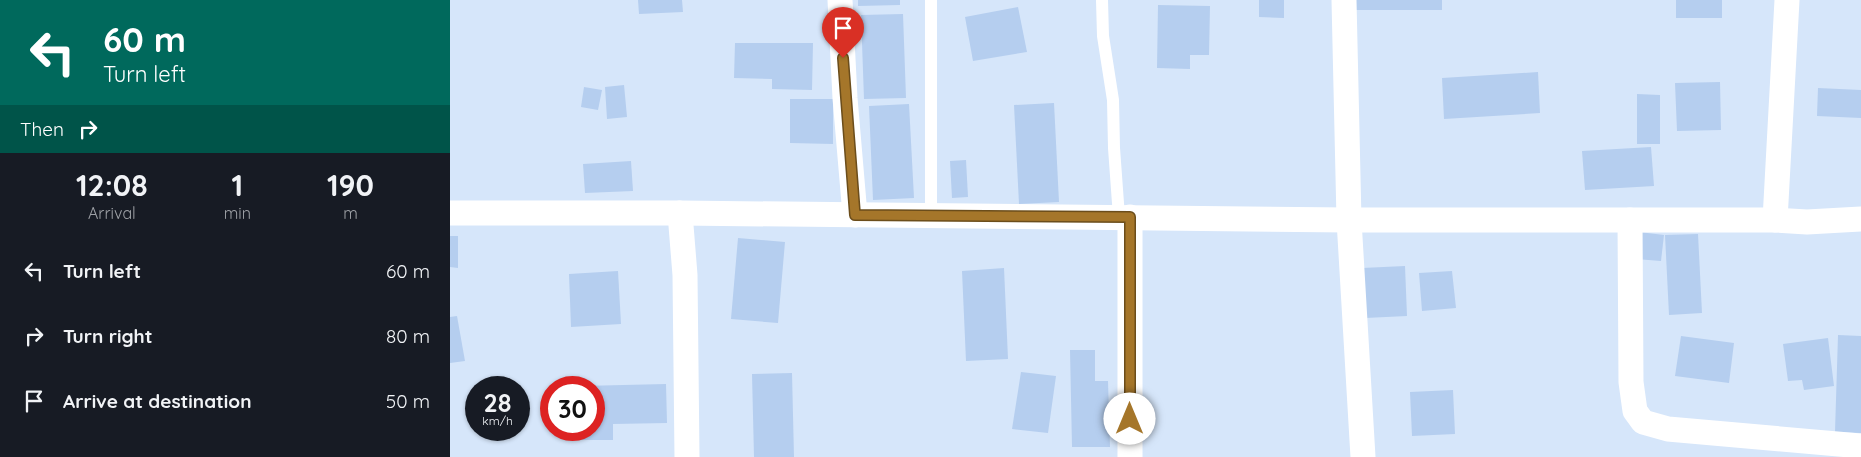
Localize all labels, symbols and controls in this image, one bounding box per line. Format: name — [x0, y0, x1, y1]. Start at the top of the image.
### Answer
pin — [822, 7, 864, 58]
icon: arrive — [829, 14, 857, 42]
text: 60 m — [103, 17, 186, 61]
icon: left — [20, 20, 85, 85]
text: Turn left — [103, 60, 186, 88]
icon: right — [74, 115, 102, 143]
text: Then — [20, 117, 64, 141]
text: 12:08 — [76, 166, 148, 204]
text: 1 — [231, 166, 243, 204]
text: 190 — [327, 166, 374, 204]
text: Arrival — [88, 203, 136, 223]
text: min — [224, 203, 251, 223]
text: m — [343, 203, 358, 223]
icon: left — [20, 257, 48, 285]
text: Turn left — [63, 259, 141, 283]
text: 60 m — [386, 259, 430, 283]
icon: right — [20, 322, 48, 350]
text: Turn right — [63, 324, 152, 348]
text: 80 m — [386, 324, 430, 348]
speed limit sign: 30 — [540, 376, 605, 441]
icon: arrive — [20, 387, 48, 415]
text: 28 — [484, 387, 511, 418]
text: Arrive at destination — [63, 389, 252, 413]
text: 50 m — [386, 389, 430, 413]
position arrow — [1103, 392, 1155, 444]
text: km/h — [482, 413, 513, 428]

